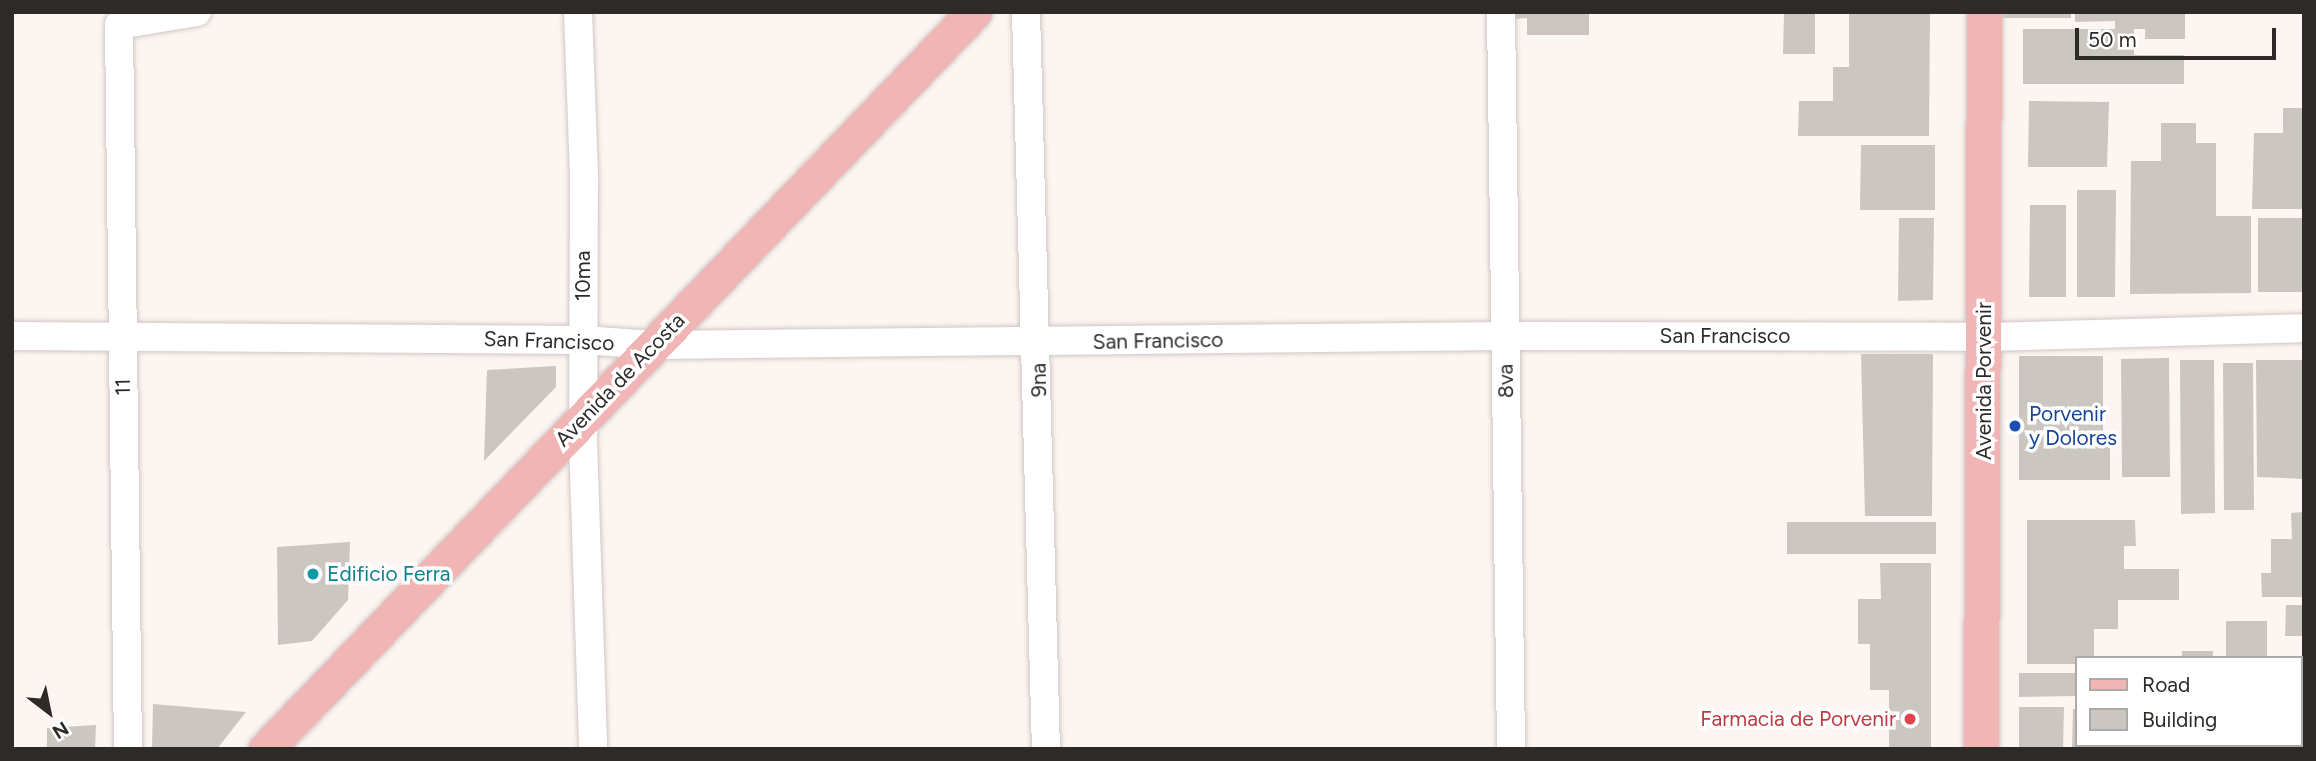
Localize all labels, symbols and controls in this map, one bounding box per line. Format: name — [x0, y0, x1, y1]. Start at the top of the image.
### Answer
scale bar — [2078, 14, 2279, 58]
text: 50 m — [2088, 27, 2137, 52]
street label: 10ma — [570, 251, 596, 301]
street label: Avenida Porvenir — [1971, 302, 1997, 460]
street label: Avenida de Acosta — [550, 308, 690, 452]
street label: San Francisco — [1660, 323, 1790, 349]
street label: San Francisco — [483, 326, 615, 356]
street label: San Francisco — [1092, 327, 1224, 355]
street label: 9na — [1026, 363, 1052, 397]
street label: 8va — [1493, 364, 1519, 398]
street label: 11 — [110, 378, 136, 396]
place label: Porvenir y Dolores — [2029, 401, 2117, 451]
marker: Porvenir y Dolores — [2007, 418, 2023, 434]
place label: Edificio Ferra — [327, 561, 450, 587]
marker: Edificio Ferra — [305, 566, 321, 582]
legend — [2074, 656, 2302, 747]
text: Road — [2142, 672, 2190, 697]
north arrow — [14, 677, 84, 747]
place label: Farmacia de Porvenir — [1700, 706, 1896, 732]
text: Building — [2142, 707, 2217, 732]
marker: Farmacia de Porvenir — [1902, 711, 1918, 727]
text: N — [48, 717, 73, 744]

